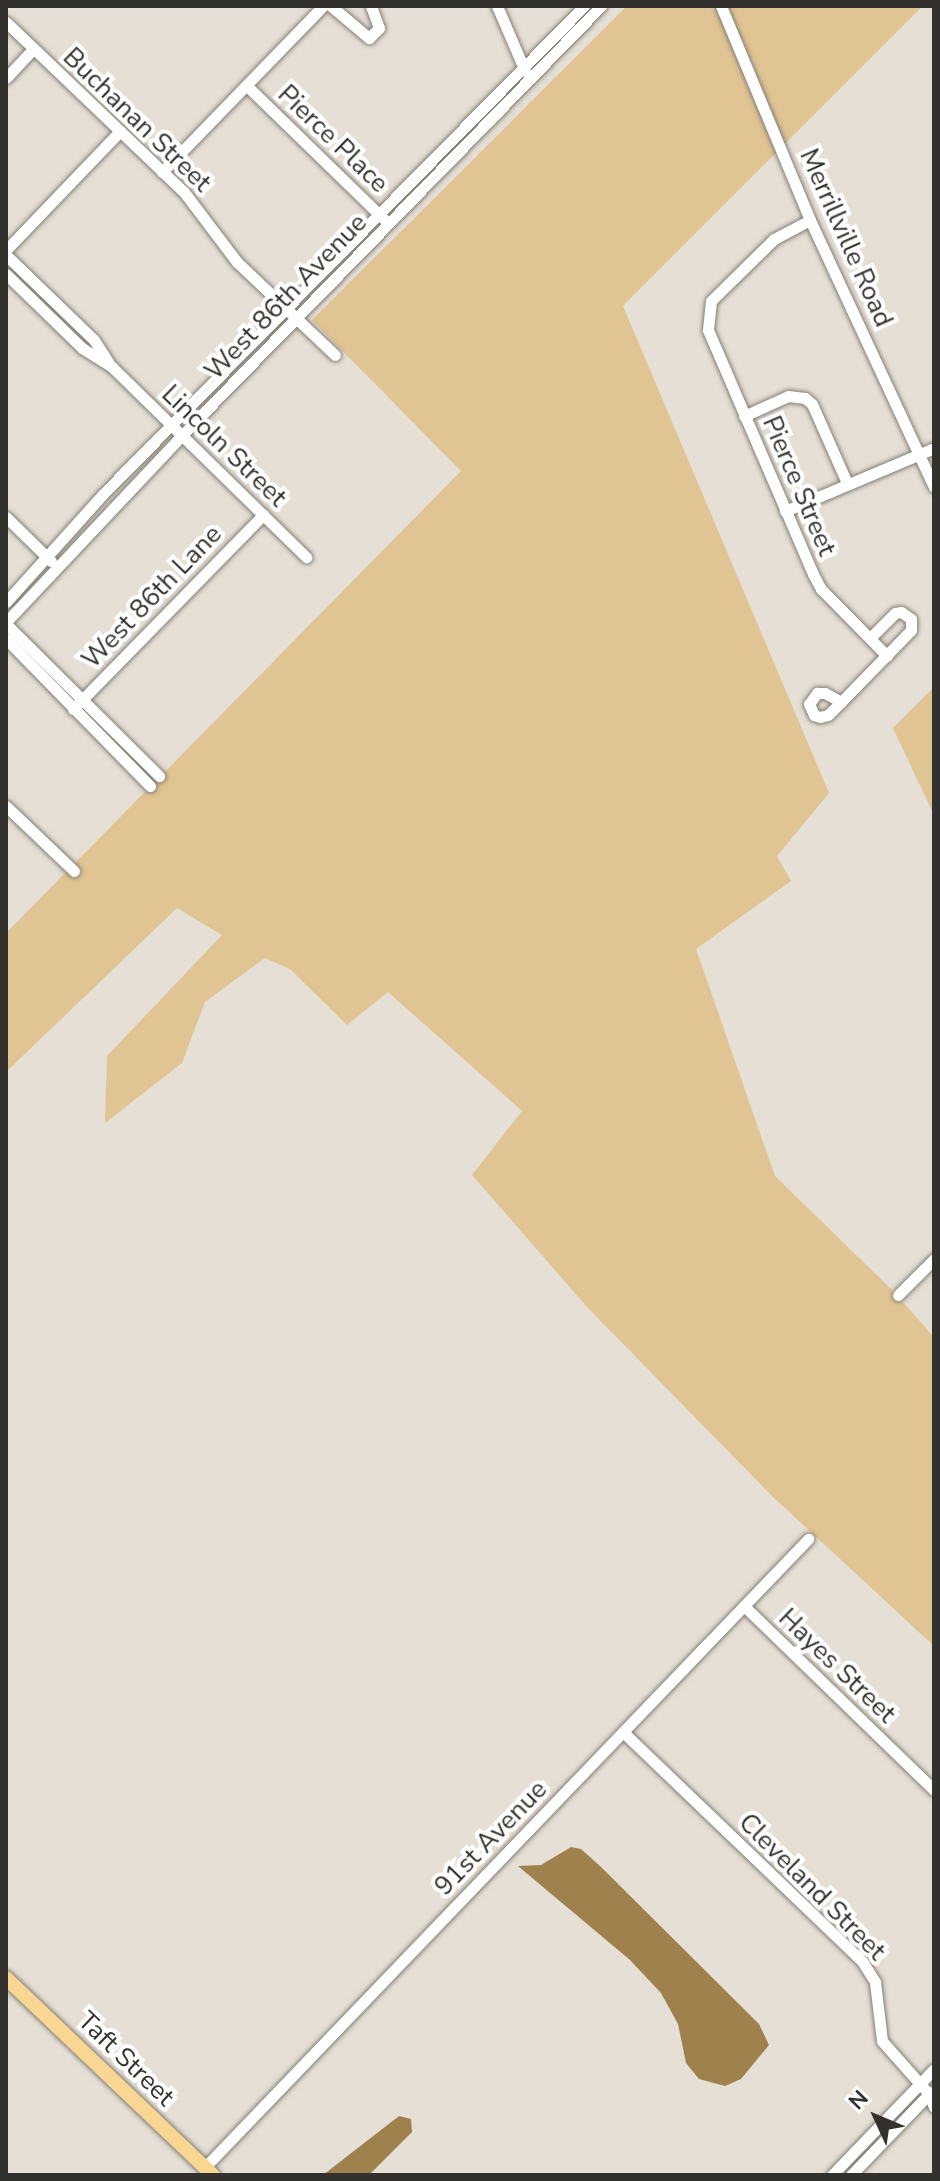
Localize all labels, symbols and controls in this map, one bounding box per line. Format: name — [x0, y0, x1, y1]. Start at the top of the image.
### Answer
street label: Buchanan Street — [57, 42, 217, 198]
street label: Pierce Place — [271, 79, 395, 199]
street label: Merrillville Road — [793, 144, 899, 332]
street label: West 86th Avenue — [199, 207, 373, 387]
street label: Lincoln Street — [155, 379, 293, 513]
street label: Pierce Street — [756, 411, 842, 561]
street label: West 86th Lane — [76, 519, 228, 675]
street label: Hayes Street — [772, 1602, 902, 1730]
street label: 91st Avenue — [428, 1774, 554, 1902]
street label: Cleveland Street — [732, 1807, 892, 1967]
street label: Taft Street — [71, 2005, 181, 2113]
north arrow — [836, 2077, 916, 2157]
text: N — [842, 2084, 875, 2117]

